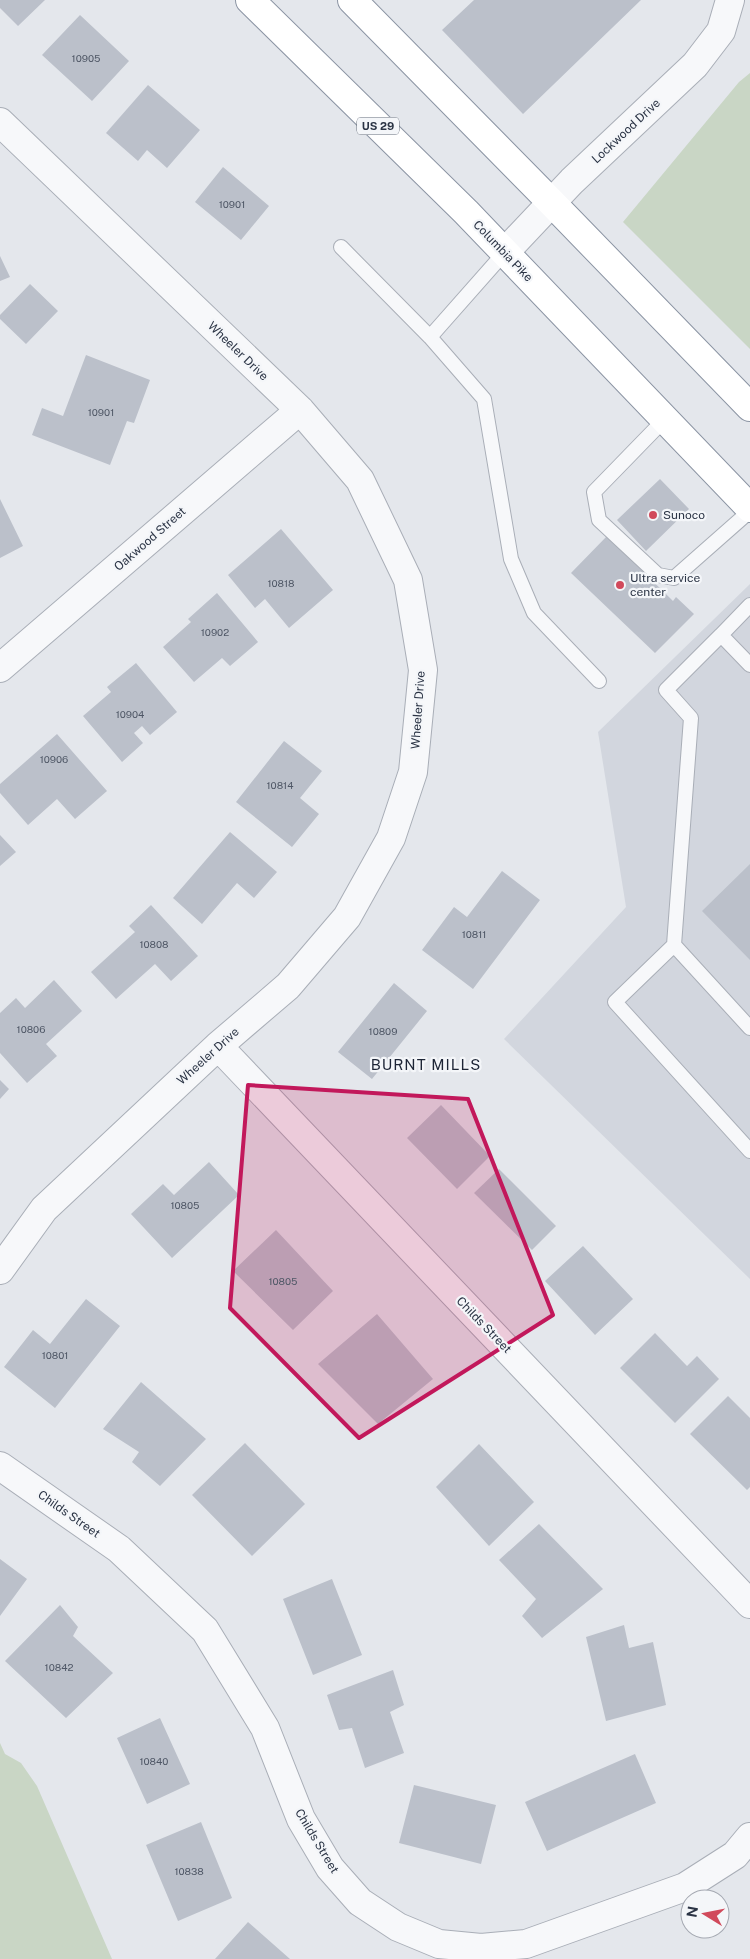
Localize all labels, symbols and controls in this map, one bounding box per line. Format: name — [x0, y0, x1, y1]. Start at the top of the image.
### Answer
house number: 10905 — [72, 52, 100, 64]
street label: Lockwood Drive — [589, 96, 663, 166]
road number: US 29 — [357, 118, 399, 134]
house number: 10901 — [219, 198, 245, 210]
street label: Columbia Pike — [470, 218, 536, 285]
street label: Wheeler Drive — [205, 319, 271, 383]
house number: 10901 — [88, 406, 114, 418]
street label: Oakwood Street — [111, 504, 189, 574]
place label: Sunoco — [663, 508, 705, 522]
marker: Sunoco — [647, 509, 659, 521]
place label: Ultra service center — [630, 571, 701, 599]
house number: 10818 — [267, 577, 295, 589]
marker: Ultra service center — [614, 579, 626, 591]
house number: 10902 — [201, 626, 229, 638]
street label: Wheeler Drive — [408, 670, 428, 750]
house number: 10904 — [116, 708, 144, 720]
house number: 10906 — [40, 753, 68, 765]
house number: 10814 — [267, 779, 293, 791]
house number: 10811 — [462, 928, 486, 940]
house number: 10808 — [139, 938, 169, 950]
house number: 10806 — [17, 1023, 45, 1035]
street label: Wheeler Drive — [174, 1024, 242, 1087]
house number: 10809 — [369, 1025, 397, 1037]
district label: BURNT MILLS — [371, 1056, 481, 1073]
house number: 10805 — [170, 1199, 200, 1211]
house number: 10805 — [268, 1275, 298, 1287]
street label: Childs Street — [454, 1294, 515, 1356]
house number: 10801 — [42, 1349, 68, 1361]
street label: Childs Street — [35, 1487, 103, 1541]
house number: 10842 — [45, 1661, 73, 1673]
house number: 10840 — [140, 1755, 169, 1767]
street label: Childs Street — [292, 1806, 342, 1876]
house number: 10838 — [174, 1865, 204, 1877]
north arrow — [680, 1889, 730, 1939]
text: N — [683, 1905, 701, 1919]

